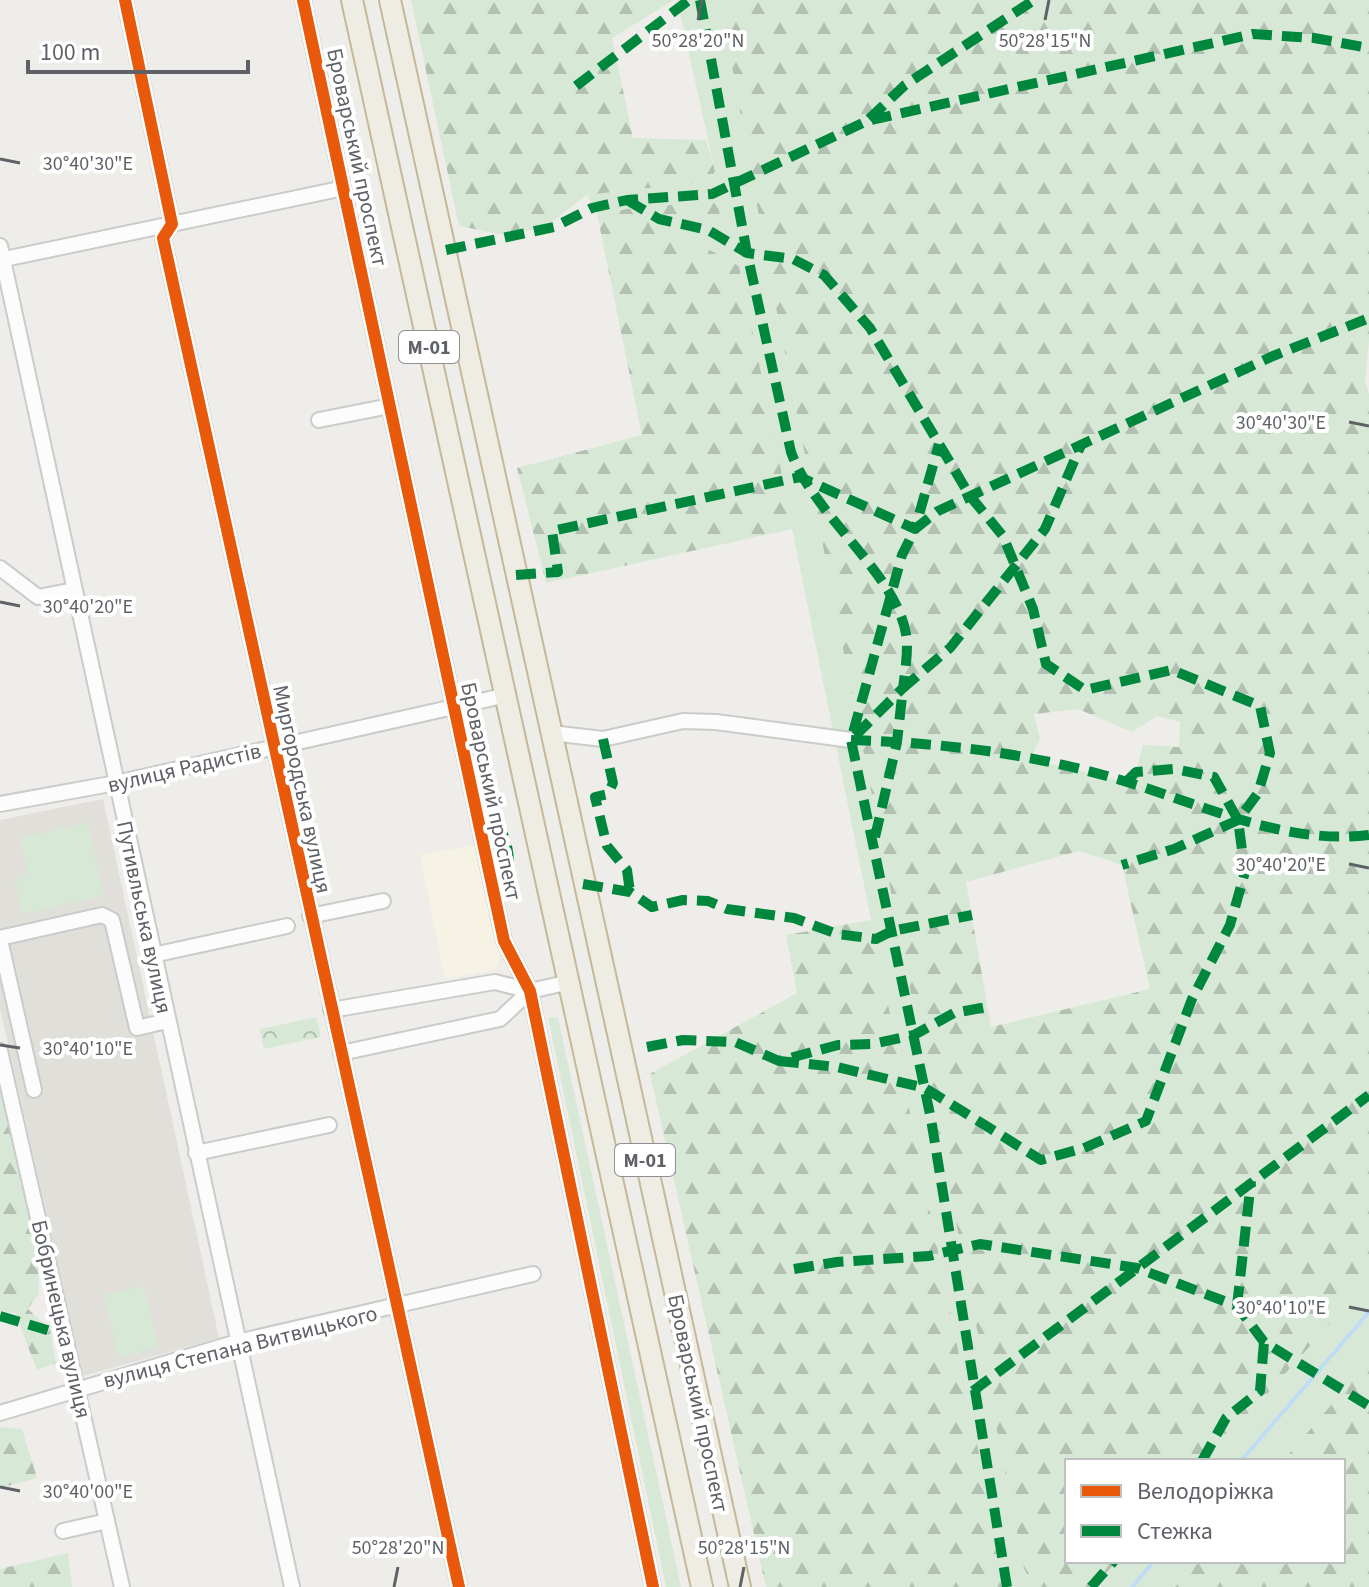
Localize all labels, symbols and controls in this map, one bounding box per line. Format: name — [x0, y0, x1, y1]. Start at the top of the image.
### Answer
scale bar — [28, 24, 248, 74]
text: 50°28'20"N — [652, 27, 744, 55]
text: 50°28'15"N — [999, 27, 1091, 55]
text: 100 m — [40, 35, 100, 70]
street label: Броварський проспект — [318, 45, 396, 269]
text: 30°40'30"E — [43, 150, 133, 178]
road number: М-01 — [399, 331, 459, 363]
text: 30°40'30"E — [1236, 409, 1326, 437]
text: 30°40'20"E — [43, 593, 133, 621]
street label: Броварський проспект — [452, 679, 530, 903]
street label: Миргородська вулиця — [264, 682, 340, 896]
street label: вулиця Радистів — [104, 735, 264, 801]
street label: Путивльська вулиця — [108, 818, 180, 1017]
text: 30°40'20"E — [1236, 851, 1326, 879]
text: 30°40'10"E — [43, 1035, 133, 1063]
road number: М-01 — [615, 1144, 675, 1176]
street label: Бобринецька вулиця — [23, 1217, 99, 1422]
street label: Броварський проспект — [659, 1291, 737, 1515]
text: 30°40'10"E — [1236, 1294, 1326, 1322]
street label: вулиця Степана Витвицького — [100, 1297, 381, 1397]
legend — [1065, 1459, 1345, 1563]
text: Велодоріжка — [1137, 1474, 1274, 1509]
text: 30°40'00"E — [43, 1478, 133, 1506]
text: Стежка — [1137, 1514, 1213, 1549]
text: 50°28'20"N — [352, 1534, 444, 1562]
text: 50°28'15"N — [698, 1534, 790, 1562]

